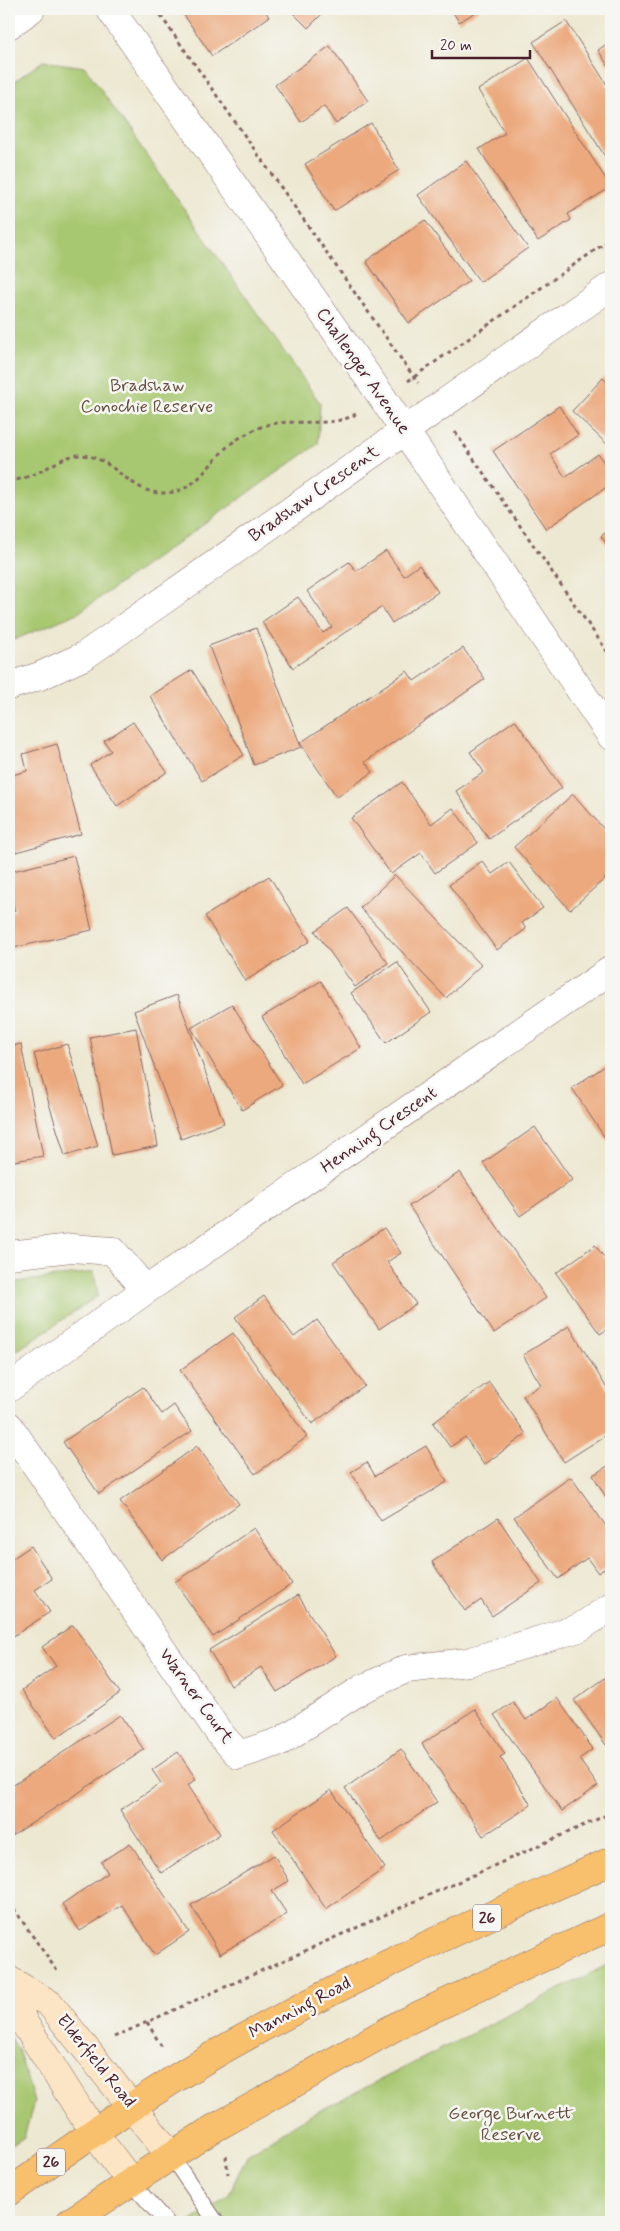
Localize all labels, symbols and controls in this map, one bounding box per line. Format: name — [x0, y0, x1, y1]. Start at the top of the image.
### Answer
scale bar — [432, 28, 530, 60]
text: 20 m — [440, 36, 472, 56]
street label: Challenger Avenue — [309, 303, 416, 440]
park label: Bradshaw Conochie Reserve — [81, 374, 213, 419]
street label: Bradshaw Crescent — [244, 440, 384, 548]
street label: Henning Crescent — [316, 1081, 443, 1181]
street label: Warner Court — [153, 1644, 239, 1749]
road number: 26 — [473, 1905, 501, 1932]
street label: Manning Road — [245, 1971, 356, 2047]
street label: Elderfield Road — [51, 2009, 141, 2113]
park label: George Burnett Reserve — [448, 2102, 574, 2147]
road number: 26 — [37, 2148, 65, 2176]

